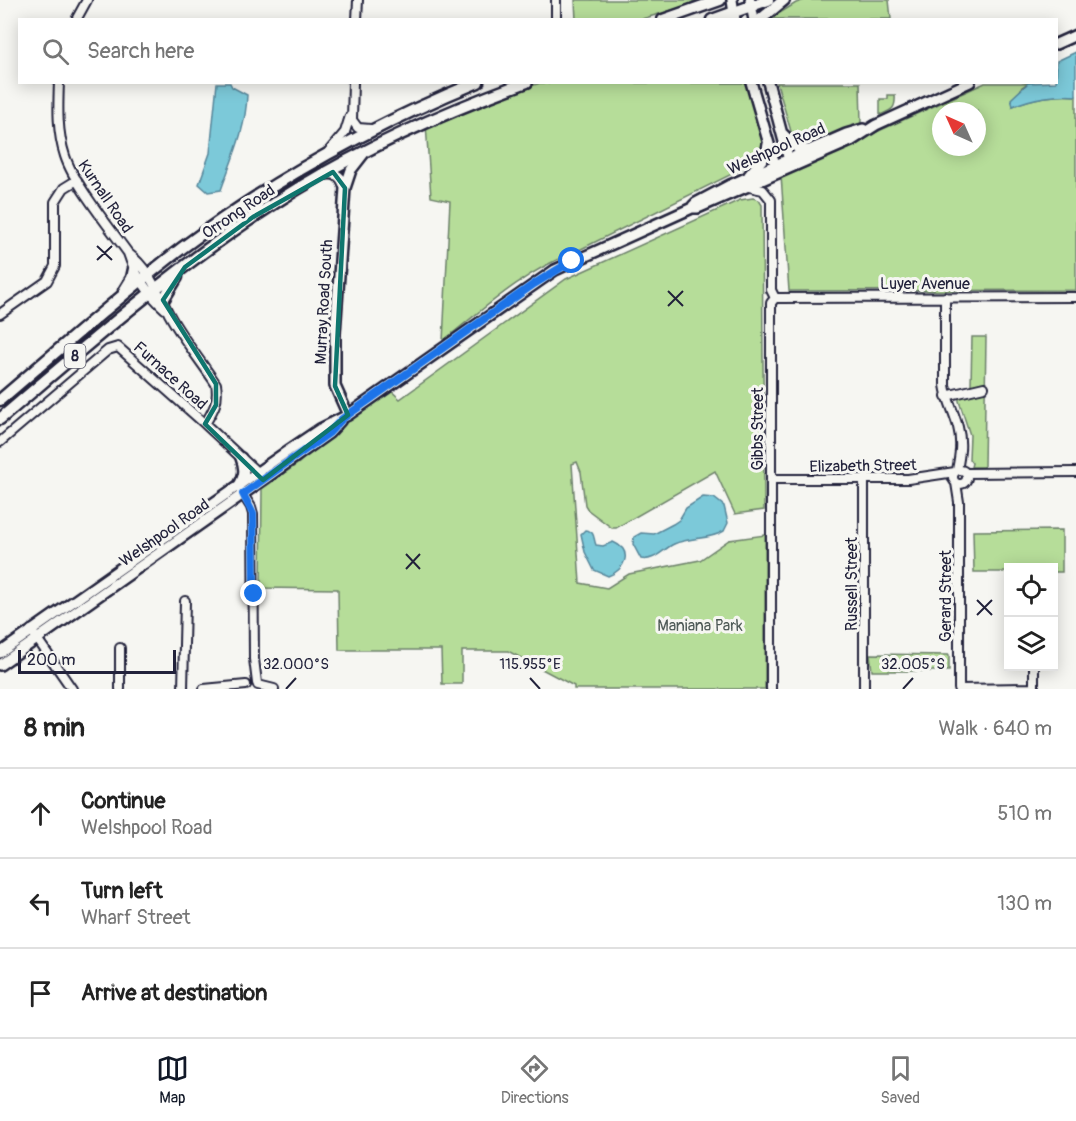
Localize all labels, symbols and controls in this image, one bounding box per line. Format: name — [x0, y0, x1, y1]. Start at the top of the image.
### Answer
search box — [18, 18, 1058, 84]
icon: search — [39, 35, 72, 68]
text: Search here — [87, 37, 194, 65]
north arrow — [932, 102, 986, 156]
street label: Welshpool Road — [724, 118, 829, 179]
street label: Kurnall Road — [73, 156, 137, 237]
street label: Orrong Road — [198, 180, 279, 243]
street label: Murray Road South — [311, 239, 337, 365]
route start — [558, 247, 584, 273]
street label: Luyer Avenue — [880, 274, 970, 294]
street label: Furnace Road — [129, 337, 211, 414]
road number: 8 — [64, 344, 86, 368]
street label: Gibbs Street — [748, 387, 768, 471]
street label: Elizabeth Street — [809, 455, 917, 477]
street label: Welshpool Road — [116, 494, 213, 571]
street label: Russell Street — [842, 536, 862, 631]
street label: Gerard Street — [936, 550, 956, 642]
map controls — [1004, 563, 1058, 671]
button: locate — [1004, 563, 1058, 617]
route end — [240, 580, 266, 606]
park label: Maniana Park — [657, 616, 743, 636]
button: layers — [1004, 617, 1058, 671]
scale bar — [18, 647, 176, 674]
text: 200 m — [27, 650, 75, 670]
text: 32.000°S — [263, 655, 329, 674]
text: 115.955°E — [499, 655, 561, 674]
text: 32.005°S — [881, 655, 945, 674]
text: 8 min — [24, 712, 85, 744]
text: Walk · 640 m — [938, 716, 1052, 741]
text: Continue — [81, 787, 165, 815]
icon: ahead — [24, 797, 57, 830]
text: 510 m — [998, 801, 1052, 826]
text: Welshpool Road — [81, 815, 212, 840]
text: Turn left — [81, 877, 163, 905]
icon: left — [24, 887, 57, 920]
text: 130 m — [997, 891, 1052, 916]
text: Wharf Street — [81, 905, 191, 930]
icon: arrive — [24, 977, 57, 1010]
text: Arrive at destination — [81, 979, 267, 1007]
tab: Map — [156, 1052, 189, 1108]
tab: Directions — [501, 1052, 569, 1108]
tab: Saved — [880, 1052, 920, 1108]

